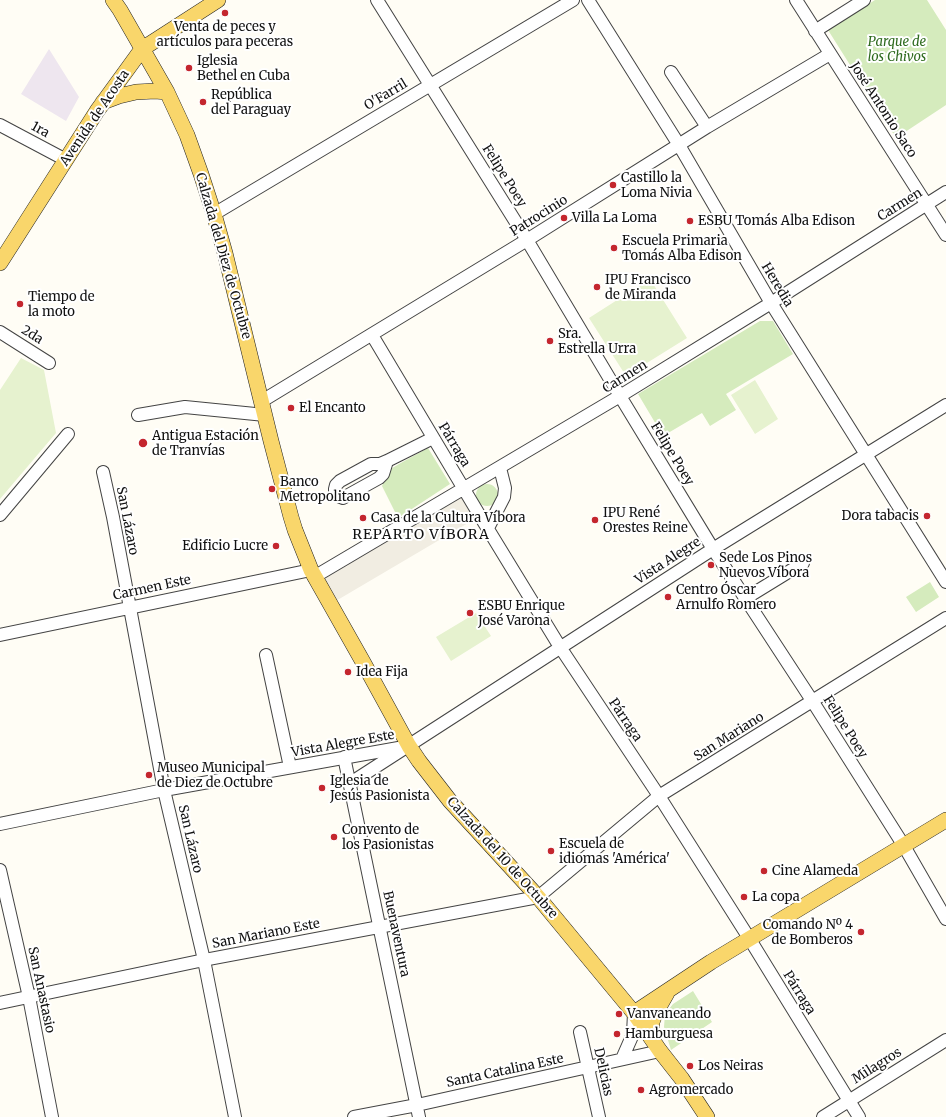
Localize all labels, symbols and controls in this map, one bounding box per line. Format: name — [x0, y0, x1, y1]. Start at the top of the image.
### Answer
marker: Venta de peces y artículos para peceras — [220, 8, 230, 18]
place label: Venta de peces y artículos para peceras — [157, 19, 293, 50]
park label: Parque de los Chivos — [868, 34, 926, 65]
place label: Iglesia Bethel en Cuba — [197, 53, 290, 84]
street label: José Antonio Saco — [846, 59, 920, 161]
marker: Iglesia Bethel en Cuba — [184, 63, 194, 73]
street label: Avenida de Acosta — [57, 67, 133, 169]
street label: O'Farril — [362, 76, 410, 114]
place label: República del Paraguay — [211, 87, 291, 118]
marker: República del Paraguay — [198, 97, 208, 107]
street label: 1ra — [28, 119, 52, 141]
street label: Felipe Poey — [479, 142, 529, 210]
place label: Castillo la Loma Nivia — [621, 170, 692, 201]
street label: Calzada del Diez de Octubre — [192, 171, 254, 341]
marker: Castillo la Loma Nivia — [608, 180, 618, 190]
street label: Carmen — [875, 185, 925, 225]
street label: Patrocinio — [507, 192, 571, 240]
place label: Villa La Loma — [572, 210, 657, 226]
marker: Villa La Loma — [559, 213, 569, 223]
place label: ESBU Tomás Alba Edison — [698, 213, 855, 229]
marker: ESBU Tomás Alba Edison — [685, 216, 695, 226]
place label: Escuela Primaria Tomás Alba Edison — [622, 233, 742, 264]
marker: Escuela Primaria Tomás Alba Edison — [609, 243, 619, 253]
street label: Heredia — [758, 260, 796, 310]
place label: IPU Francisco de Miranda — [605, 272, 691, 303]
marker: IPU Francisco de Miranda — [592, 282, 602, 292]
place label: Tiempo de la moto — [28, 289, 94, 320]
marker: Tiempo de la moto — [15, 299, 25, 309]
street label: 2da — [18, 322, 46, 348]
place label: Sra. Estrella Urra — [558, 326, 636, 357]
marker: Sra. Estrella Urra — [545, 336, 555, 346]
street label: Carmen — [600, 357, 650, 397]
place label: El Encanto — [299, 400, 366, 416]
marker: El Encanto — [286, 403, 296, 413]
street label: Párraga — [435, 420, 473, 470]
street label: Felipe Poey — [647, 420, 697, 488]
place label: Antigua Estación de Tranvías — [152, 428, 259, 459]
marker: Antigua Estación de Tranvías — [137, 437, 149, 449]
place label: Banco Metropolitano — [280, 474, 370, 505]
marker: Banco Metropolitano — [267, 484, 277, 494]
street label: San Lázaro — [113, 485, 141, 557]
place label: IPU René Orestes Reine — [603, 505, 688, 536]
place label: Dora tabacis — [842, 508, 919, 524]
place label: Casa de la Cultura Víbora — [371, 510, 525, 526]
marker: Dora tabacis — [922, 511, 932, 521]
marker: Casa de la Cultura Víbora — [358, 513, 368, 523]
marker: IPU René Orestes Reine — [590, 515, 600, 525]
district label: REPARTO VÍBORA — [352, 527, 490, 543]
street label: Vista Alegre — [632, 534, 704, 588]
place label: Edificio Lucre — [182, 538, 268, 554]
marker: Edificio Lucre — [271, 541, 281, 551]
place label: Sede Los Pinos Nuevos Víbora — [719, 550, 812, 581]
marker: Sede Los Pinos Nuevos Víbora — [706, 560, 716, 570]
street label: Carmen Este — [112, 572, 192, 604]
place label: Centro Óscar Arnulfo Romero — [676, 582, 776, 613]
marker: Centro Óscar Arnulfo Romero — [663, 592, 673, 602]
place label: ESBU Enrique José Varona — [478, 598, 565, 629]
marker: ESBU Enrique José Varona — [465, 608, 475, 618]
place label: Idea Fija — [356, 664, 408, 680]
marker: Idea Fija — [343, 667, 353, 677]
street label: Felipe Poey — [820, 693, 870, 761]
street label: Párraga — [605, 696, 645, 744]
street label: San Mariano — [691, 709, 767, 765]
street label: Vista Alegre Este — [290, 727, 396, 761]
place label: Museo Municipal de Diez de Octubre — [157, 760, 273, 791]
marker: Museo Municipal de Diez de Octubre — [144, 770, 154, 780]
place label: Iglesia de Jesús Pasionista — [330, 773, 430, 804]
marker: Iglesia de Jesús Pasionista — [317, 783, 327, 793]
street label: Calzada del 10 de Octubre — [443, 794, 561, 922]
street label: San Lázaro — [175, 803, 205, 875]
place label: Convento de los Pasionistas — [342, 822, 434, 853]
marker: Convento de los Pasionistas — [329, 832, 339, 842]
place label: Escuela de idiomas 'América' — [559, 836, 670, 867]
marker: Escuela de idiomas 'América' — [546, 846, 556, 856]
place label: Cine Alameda — [772, 863, 858, 879]
marker: Cine Alameda — [759, 866, 769, 876]
place label: La copa — [752, 889, 800, 905]
street label: Buenaventura — [379, 890, 413, 978]
marker: La copa — [739, 892, 749, 902]
street label: San Mariano Este — [211, 916, 321, 952]
place label: Comando Nº 4 de Bomberos — [763, 917, 853, 948]
marker: Comando Nº 4 de Bomberos — [856, 927, 866, 937]
street label: San Anastasio — [24, 945, 58, 1035]
street label: Párraga — [780, 968, 818, 1018]
place label: Vanvaneando — [627, 1006, 711, 1022]
marker: Vanvaneando — [614, 1009, 624, 1019]
place label: Hamburguesa — [625, 1026, 713, 1042]
marker: Hamburguesa — [612, 1029, 622, 1039]
street label: Milagros — [849, 1045, 905, 1087]
street label: Delicias — [590, 1046, 616, 1098]
street label: Santa Catalina Este — [445, 1051, 565, 1091]
place label: Los Neiras — [698, 1058, 763, 1074]
marker: Los Neiras — [685, 1061, 695, 1071]
place label: Agromercado — [649, 1082, 733, 1098]
marker: Agromercado — [636, 1085, 646, 1095]

